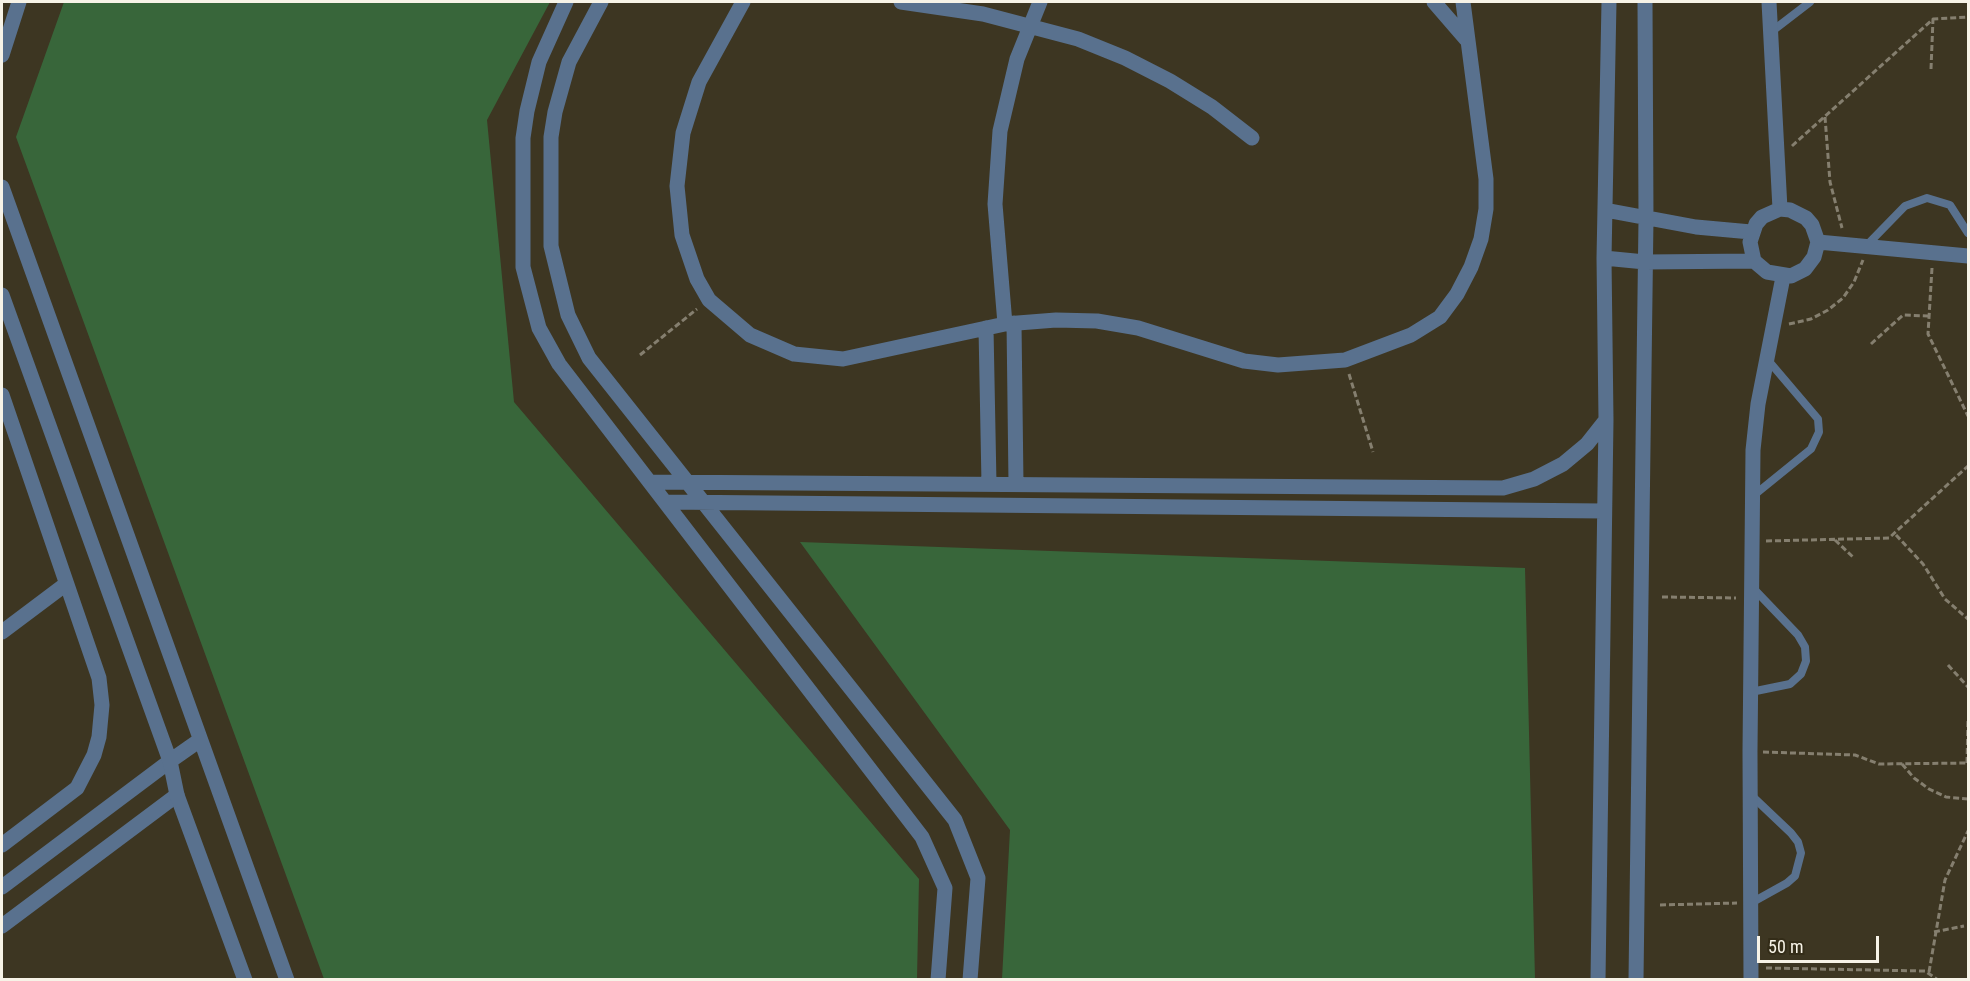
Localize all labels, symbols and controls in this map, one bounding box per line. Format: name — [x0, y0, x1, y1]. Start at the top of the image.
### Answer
scale bar — [1760, 924, 1882, 962]
text: 50 m — [1768, 936, 1803, 957]

